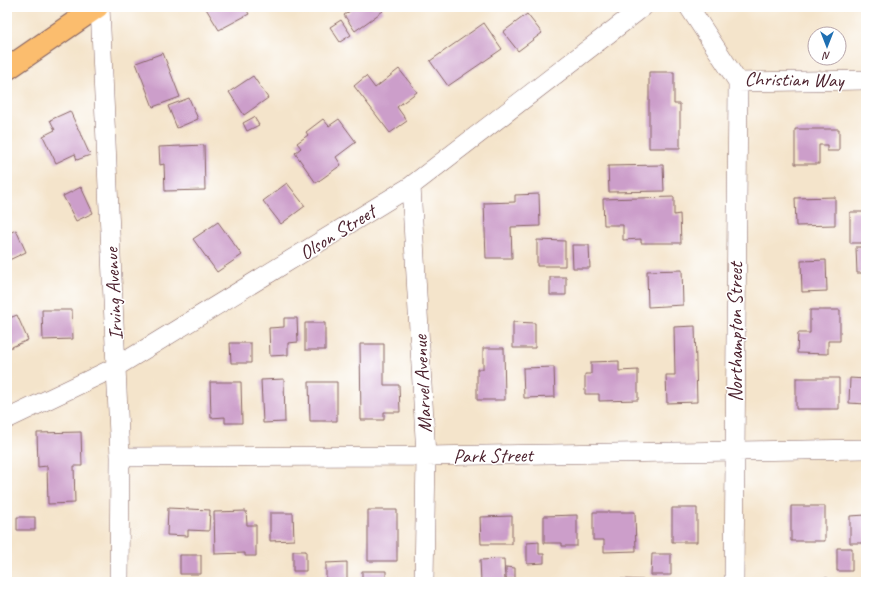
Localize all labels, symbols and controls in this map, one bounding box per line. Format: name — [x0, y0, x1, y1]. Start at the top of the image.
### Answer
north arrow — [807, 26, 847, 66]
text: N — [821, 49, 830, 63]
street label: Christian Way — [744, 66, 846, 93]
street label: Olson Street — [295, 198, 383, 266]
street label: Irving Avenue — [99, 246, 128, 341]
street label: Northampton Street — [723, 260, 748, 402]
street label: Marvel Avenue — [407, 333, 438, 433]
street label: Park Street — [453, 442, 535, 469]

